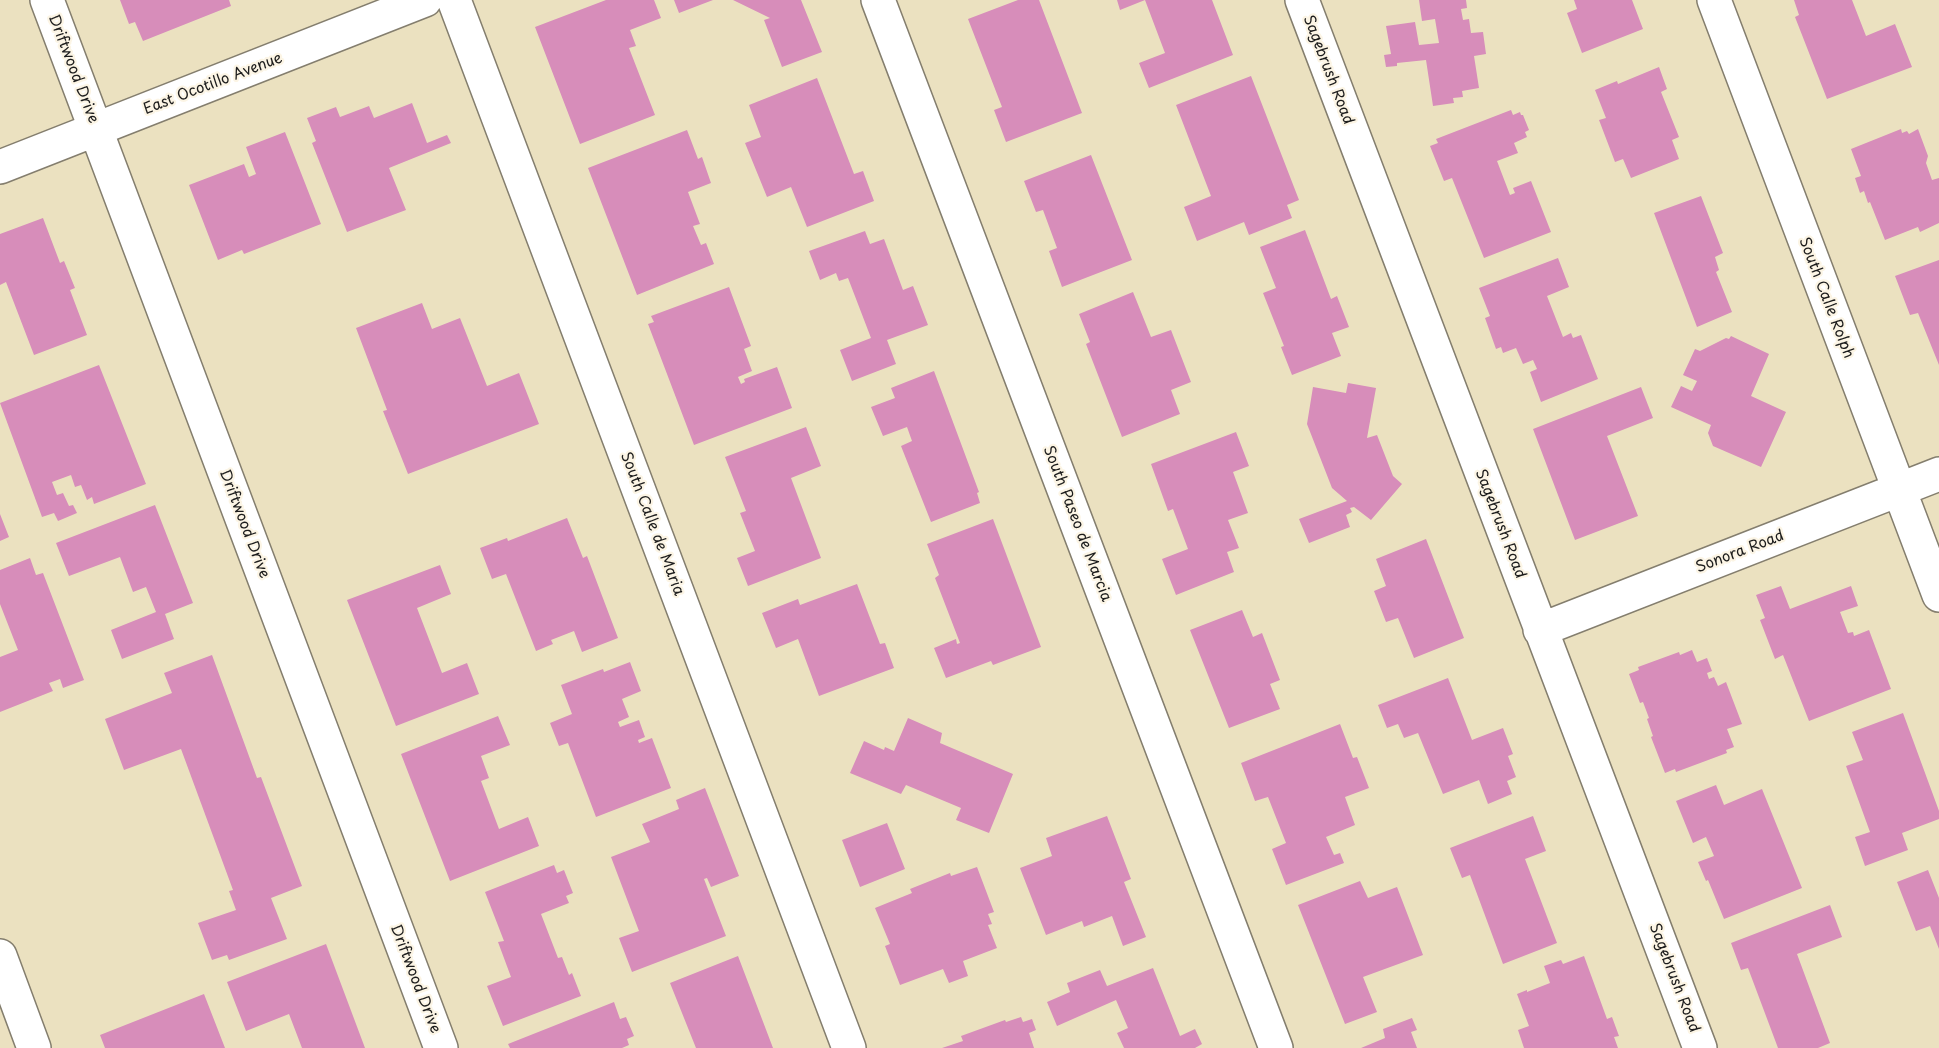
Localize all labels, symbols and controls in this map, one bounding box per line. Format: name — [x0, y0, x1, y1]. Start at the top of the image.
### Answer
street label: Driftwood Drive — [44, 12, 102, 126]
street label: Sagebrush Road — [1299, 13, 1357, 127]
street label: East Ocotillo Avenue — [141, 49, 285, 119]
street label: South Calle Rolph — [1795, 235, 1857, 361]
street label: South Paseo de Marcia — [1039, 444, 1115, 604]
street label: South Calle de Maria — [616, 450, 688, 598]
street label: Driftwood Drive — [215, 467, 273, 581]
street label: Sagebrush Road — [1471, 467, 1529, 581]
street label: Sonora Road — [1693, 527, 1787, 577]
street label: Sagebrush Road — [1645, 921, 1703, 1035]
street label: Driftwood Drive — [386, 922, 444, 1036]

